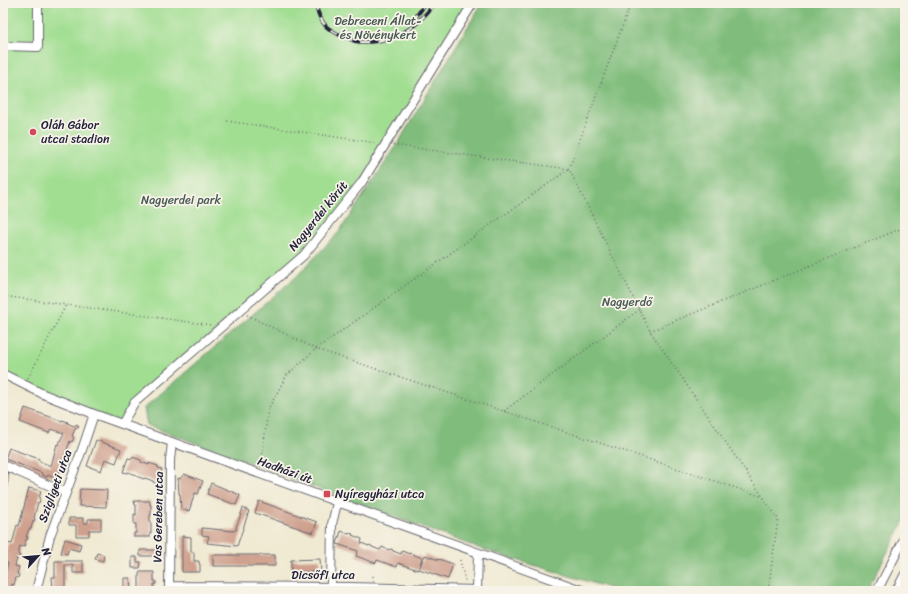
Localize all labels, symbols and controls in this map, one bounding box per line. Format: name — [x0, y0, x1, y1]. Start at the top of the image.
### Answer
park label: Debreceni Állat- és Növénykert — [334, 10, 422, 46]
place label: Oláh Gábor utcai stadion — [41, 114, 110, 150]
marker: Oláh Gábor utcai stadion — [28, 127, 38, 137]
street label: Nagyerdei körút — [283, 176, 353, 256]
park label: Nagyerdei park — [141, 189, 222, 211]
park label: Nagyerdő — [602, 291, 653, 313]
street label: Szigligeti utca — [32, 446, 78, 526]
street label: Hadházi út — [254, 450, 316, 490]
street label: Vas Gereben utca — [146, 471, 170, 563]
place label: Nyíregyházi utca — [335, 483, 424, 505]
marker: Nyíregyházi utca — [322, 489, 332, 499]
north arrow — [18, 536, 58, 576]
text: N — [36, 543, 57, 560]
street label: Dicsőfi utca — [291, 564, 355, 586]

